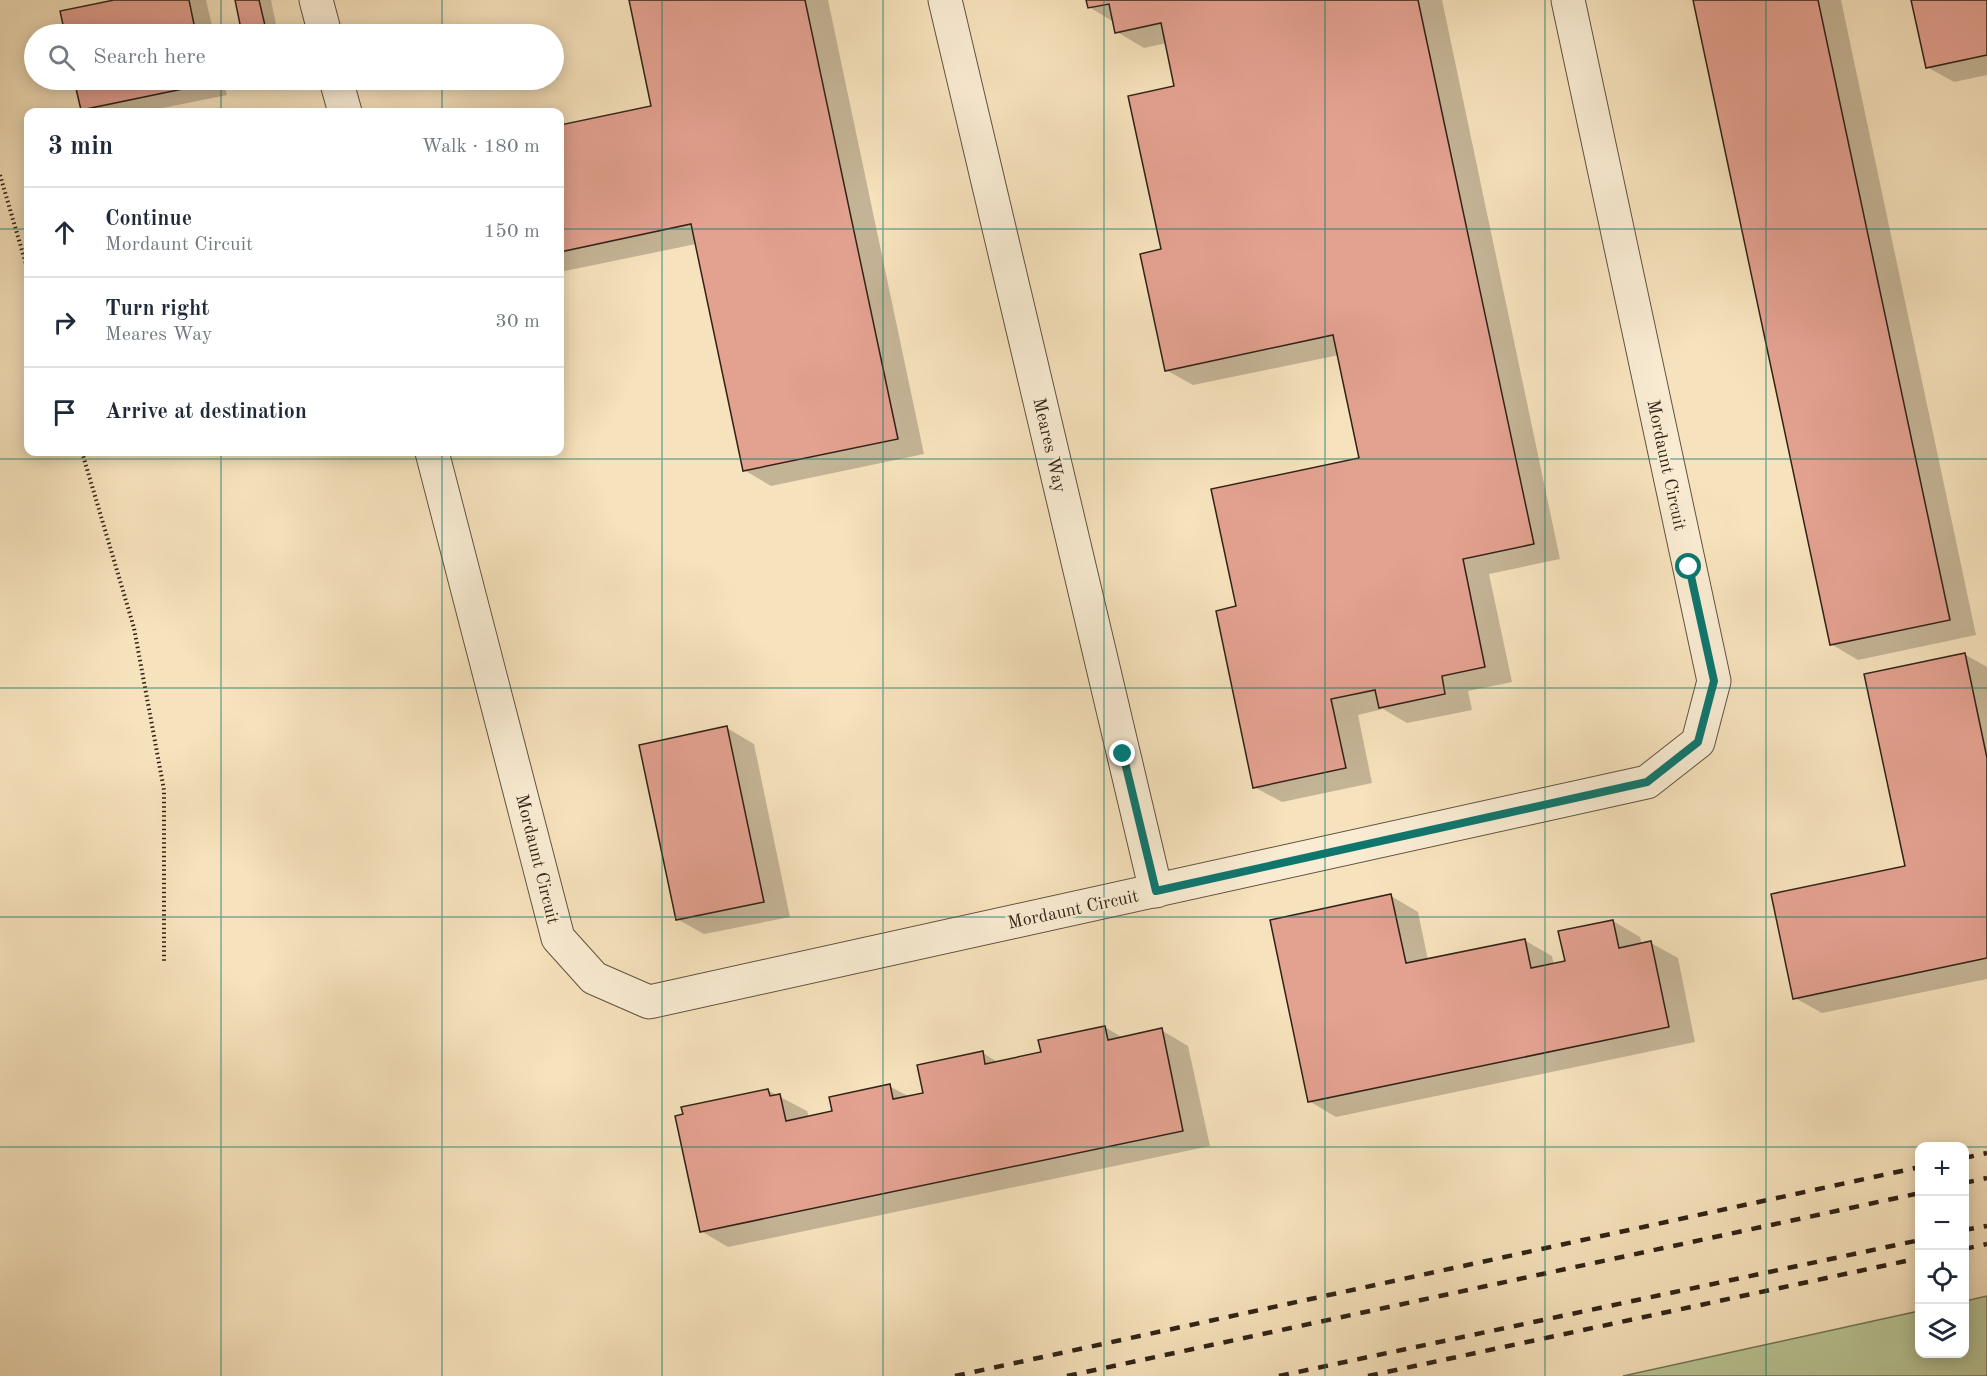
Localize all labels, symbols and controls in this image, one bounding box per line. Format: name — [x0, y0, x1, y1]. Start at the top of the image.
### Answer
search box — [24, 24, 564, 90]
icon: search — [45, 41, 78, 74]
text: Search here — [93, 46, 206, 68]
text: 3 min — [48, 134, 113, 160]
text: Walk · 180 m — [421, 137, 540, 157]
text: Continue — [105, 208, 192, 230]
icon: ahead — [48, 216, 81, 249]
text: 150 m — [484, 222, 540, 242]
text: Mordaunt Circuit — [105, 235, 253, 255]
text: Turn right — [105, 298, 209, 320]
icon: right — [48, 306, 81, 339]
text: 30 m — [495, 312, 540, 332]
text: Meares Way — [105, 325, 212, 345]
icon: arrive — [48, 396, 81, 429]
street label: Meares Way — [1029, 396, 1069, 495]
street label: Mordaunt Circuit — [1643, 398, 1689, 532]
text: Arrive at destination — [105, 401, 307, 423]
route start — [1675, 553, 1701, 579]
route end — [1109, 740, 1135, 766]
street label: Mordaunt Circuit — [512, 792, 562, 926]
street label: Mordaunt Circuit — [1006, 887, 1140, 933]
map controls — [1915, 1142, 1969, 1358]
button: + — [1915, 1142, 1969, 1196]
button: − — [1915, 1196, 1969, 1250]
button: locate — [1915, 1250, 1969, 1304]
button: layers — [1915, 1304, 1969, 1358]

